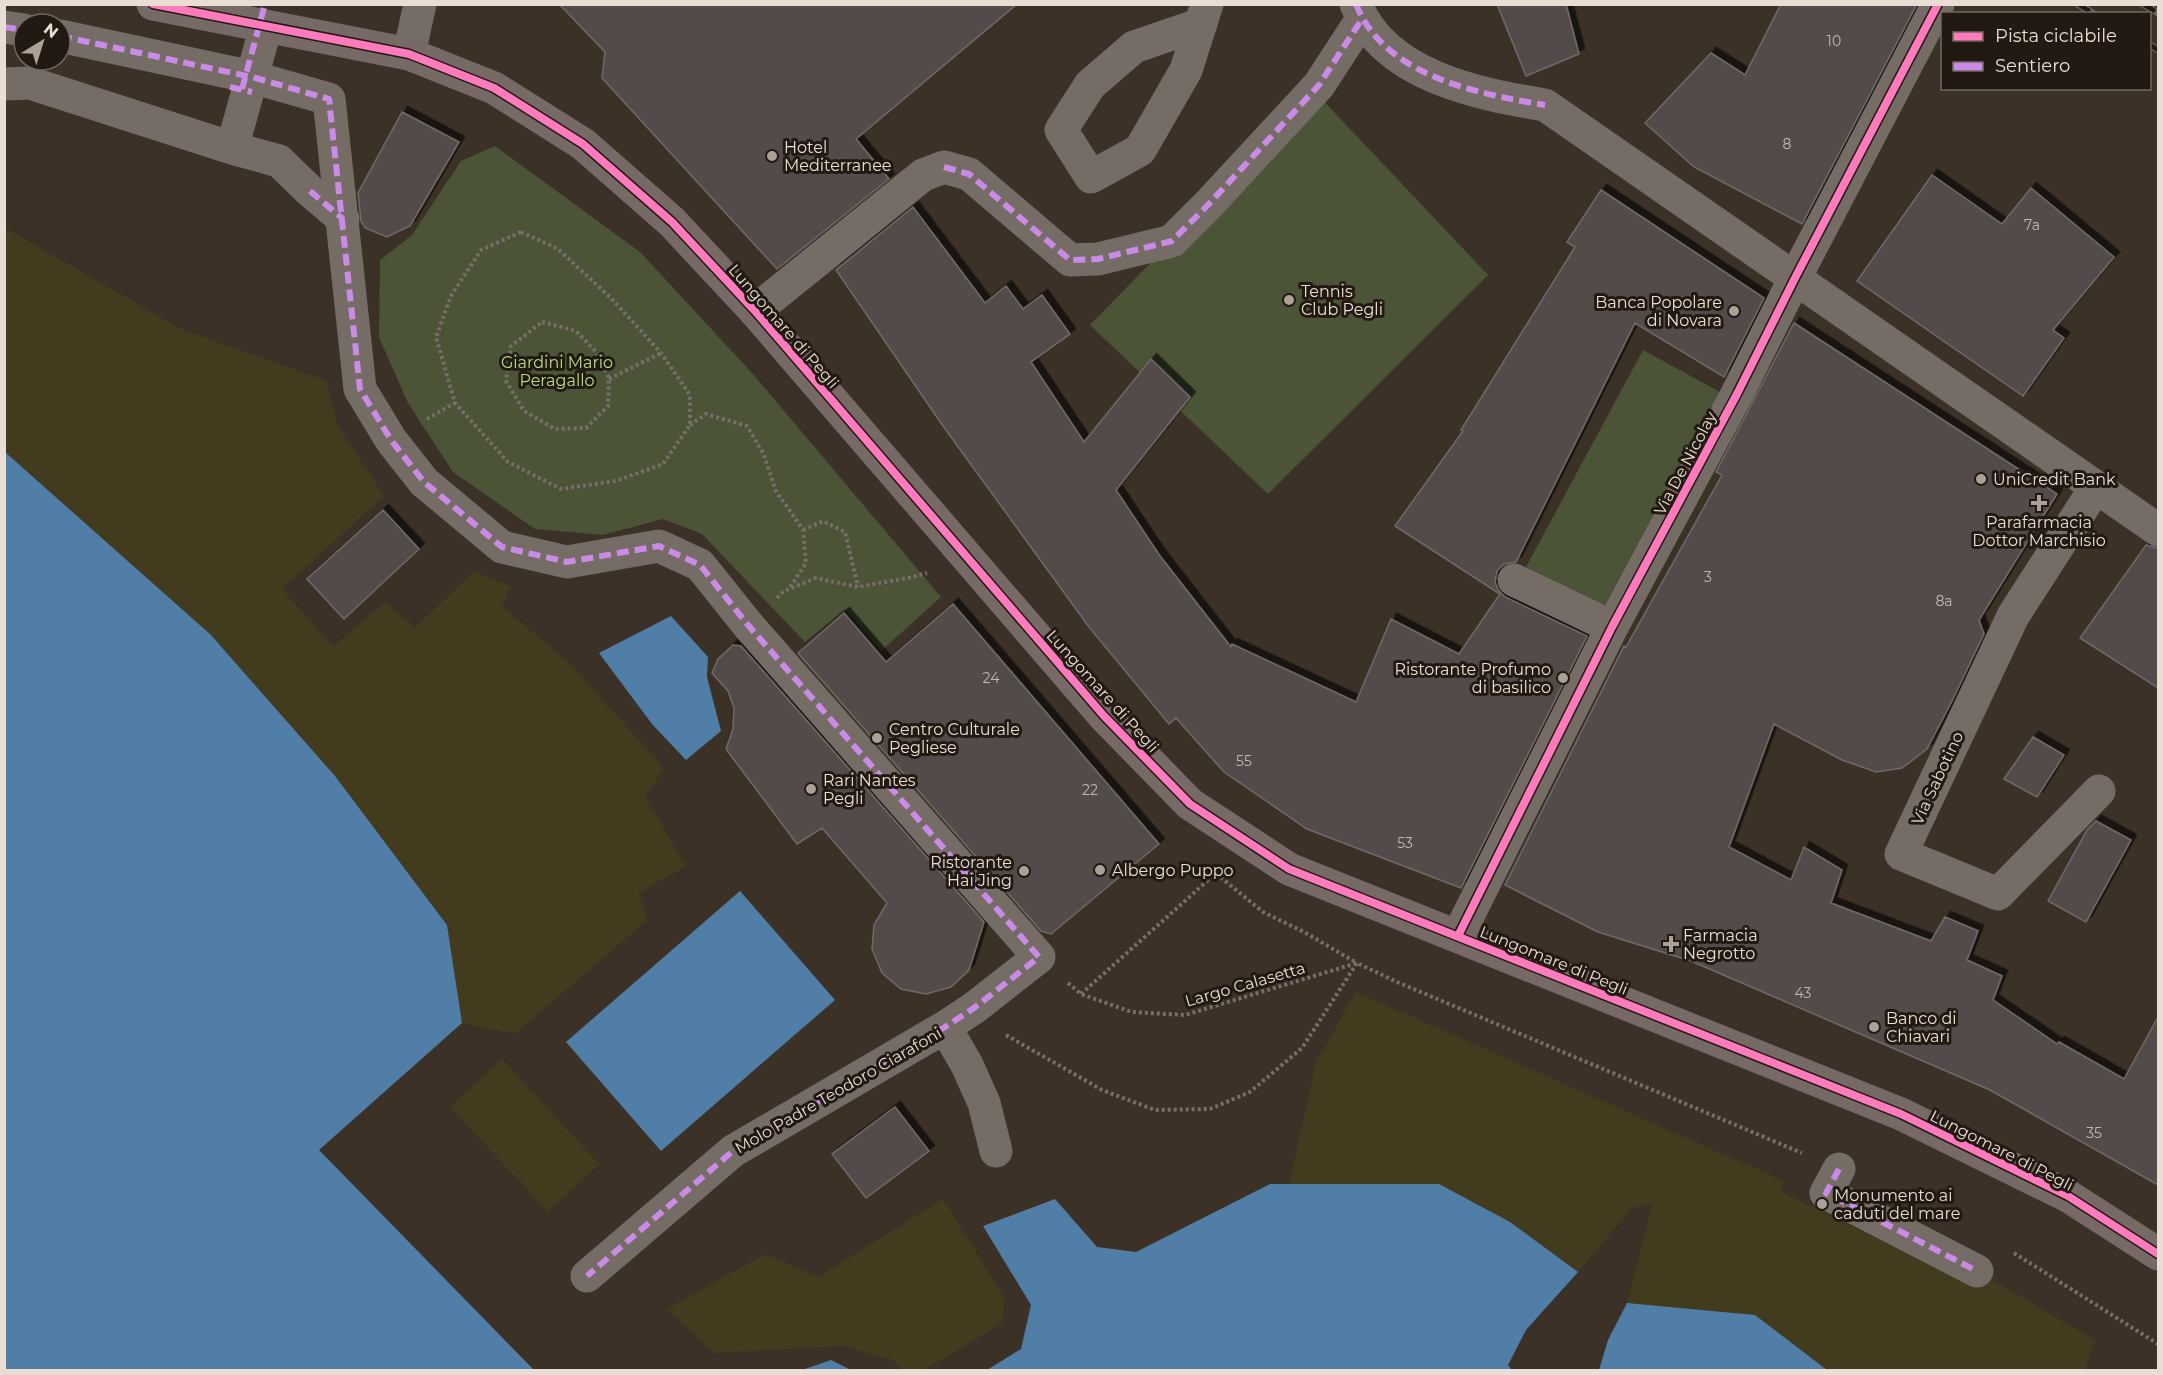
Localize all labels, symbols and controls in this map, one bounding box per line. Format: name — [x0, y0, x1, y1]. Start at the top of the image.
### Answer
north arrow — [12, 12, 72, 72]
legend — [1941, 12, 2151, 90]
text: N — [40, 19, 62, 42]
text: Pista ciclabile — [1995, 25, 2117, 47]
house number: 10 — [1827, 32, 1841, 50]
text: Sentiero — [1995, 55, 2070, 77]
house number: 8 — [1783, 135, 1792, 153]
place label: Hotel Mediterranee — [784, 138, 891, 175]
marker: Hotel Mediterranee — [765, 149, 779, 163]
house number: 7a — [2024, 216, 2040, 234]
street label: Lungomare di Pegli — [725, 260, 843, 392]
place label: Tennis Club Pegli — [1301, 282, 1383, 319]
marker: Tennis Club Pegli — [1282, 293, 1296, 307]
place label: Banca Popolare di Novara — [1595, 293, 1722, 330]
marker: Banca Popolare di Novara — [1727, 304, 1741, 318]
park label: Giardini Mario Peragallo — [501, 353, 613, 390]
street label: Via De Nicolay — [1650, 408, 1721, 518]
place label: UniCredit Bank — [1993, 470, 2116, 489]
marker: UniCredit Bank — [1974, 472, 1988, 486]
marker: Parafarmacia Dottor Marchisio — [2032, 496, 2046, 510]
place label: Parafarmacia Dottor Marchisio — [1972, 513, 2106, 550]
house number: 3 — [1704, 568, 1712, 586]
house number: 8a — [1935, 592, 1953, 610]
street label: Lungomare di Pegli — [1043, 626, 1163, 756]
place label: Ristorante Profumo di basilico — [1394, 660, 1551, 697]
house number: 24 — [983, 669, 1000, 687]
marker: Ristorante Profumo di basilico — [1556, 671, 1570, 685]
place label: Centro Culturale Pegliese — [889, 720, 1020, 757]
street label: Via Sabotino — [1908, 729, 1967, 828]
marker: Centro Culturale Pegliese — [870, 731, 884, 745]
house number: 55 — [1236, 752, 1252, 770]
place label: Rari Nantes Pegli — [823, 771, 916, 808]
house number: 22 — [1082, 781, 1098, 799]
marker: Rari Nantes Pegli — [804, 782, 818, 796]
house number: 53 — [1397, 834, 1413, 852]
place label: Ristorante Hai Jing — [930, 853, 1012, 890]
place label: Albergo Puppo — [1112, 861, 1234, 880]
marker: Albergo Puppo — [1093, 863, 1107, 877]
marker: Ristorante Hai Jing — [1017, 864, 1031, 878]
street label: Lungomare di Pegli — [1477, 922, 1631, 999]
place label: Farmacia Negrotto — [1683, 926, 1758, 963]
marker: Farmacia Negrotto — [1664, 937, 1678, 951]
street label: Largo Calasetta — [1183, 958, 1307, 1011]
house number: 43 — [1795, 984, 1812, 1002]
place label: Banco di Chiavari — [1886, 1009, 1957, 1046]
marker: Banco di Chiavari — [1867, 1020, 1881, 1034]
street label: Molo Padre Teodoro Ciarafoni — [732, 1023, 945, 1158]
street label: Lungomare di Pegli — [1927, 1106, 2077, 1195]
house number: 35 — [2086, 1124, 2102, 1142]
place label: Monumento ai caduti del mare — [1834, 1186, 1960, 1223]
marker: Monumento ai caduti del mare — [1815, 1197, 1829, 1211]

